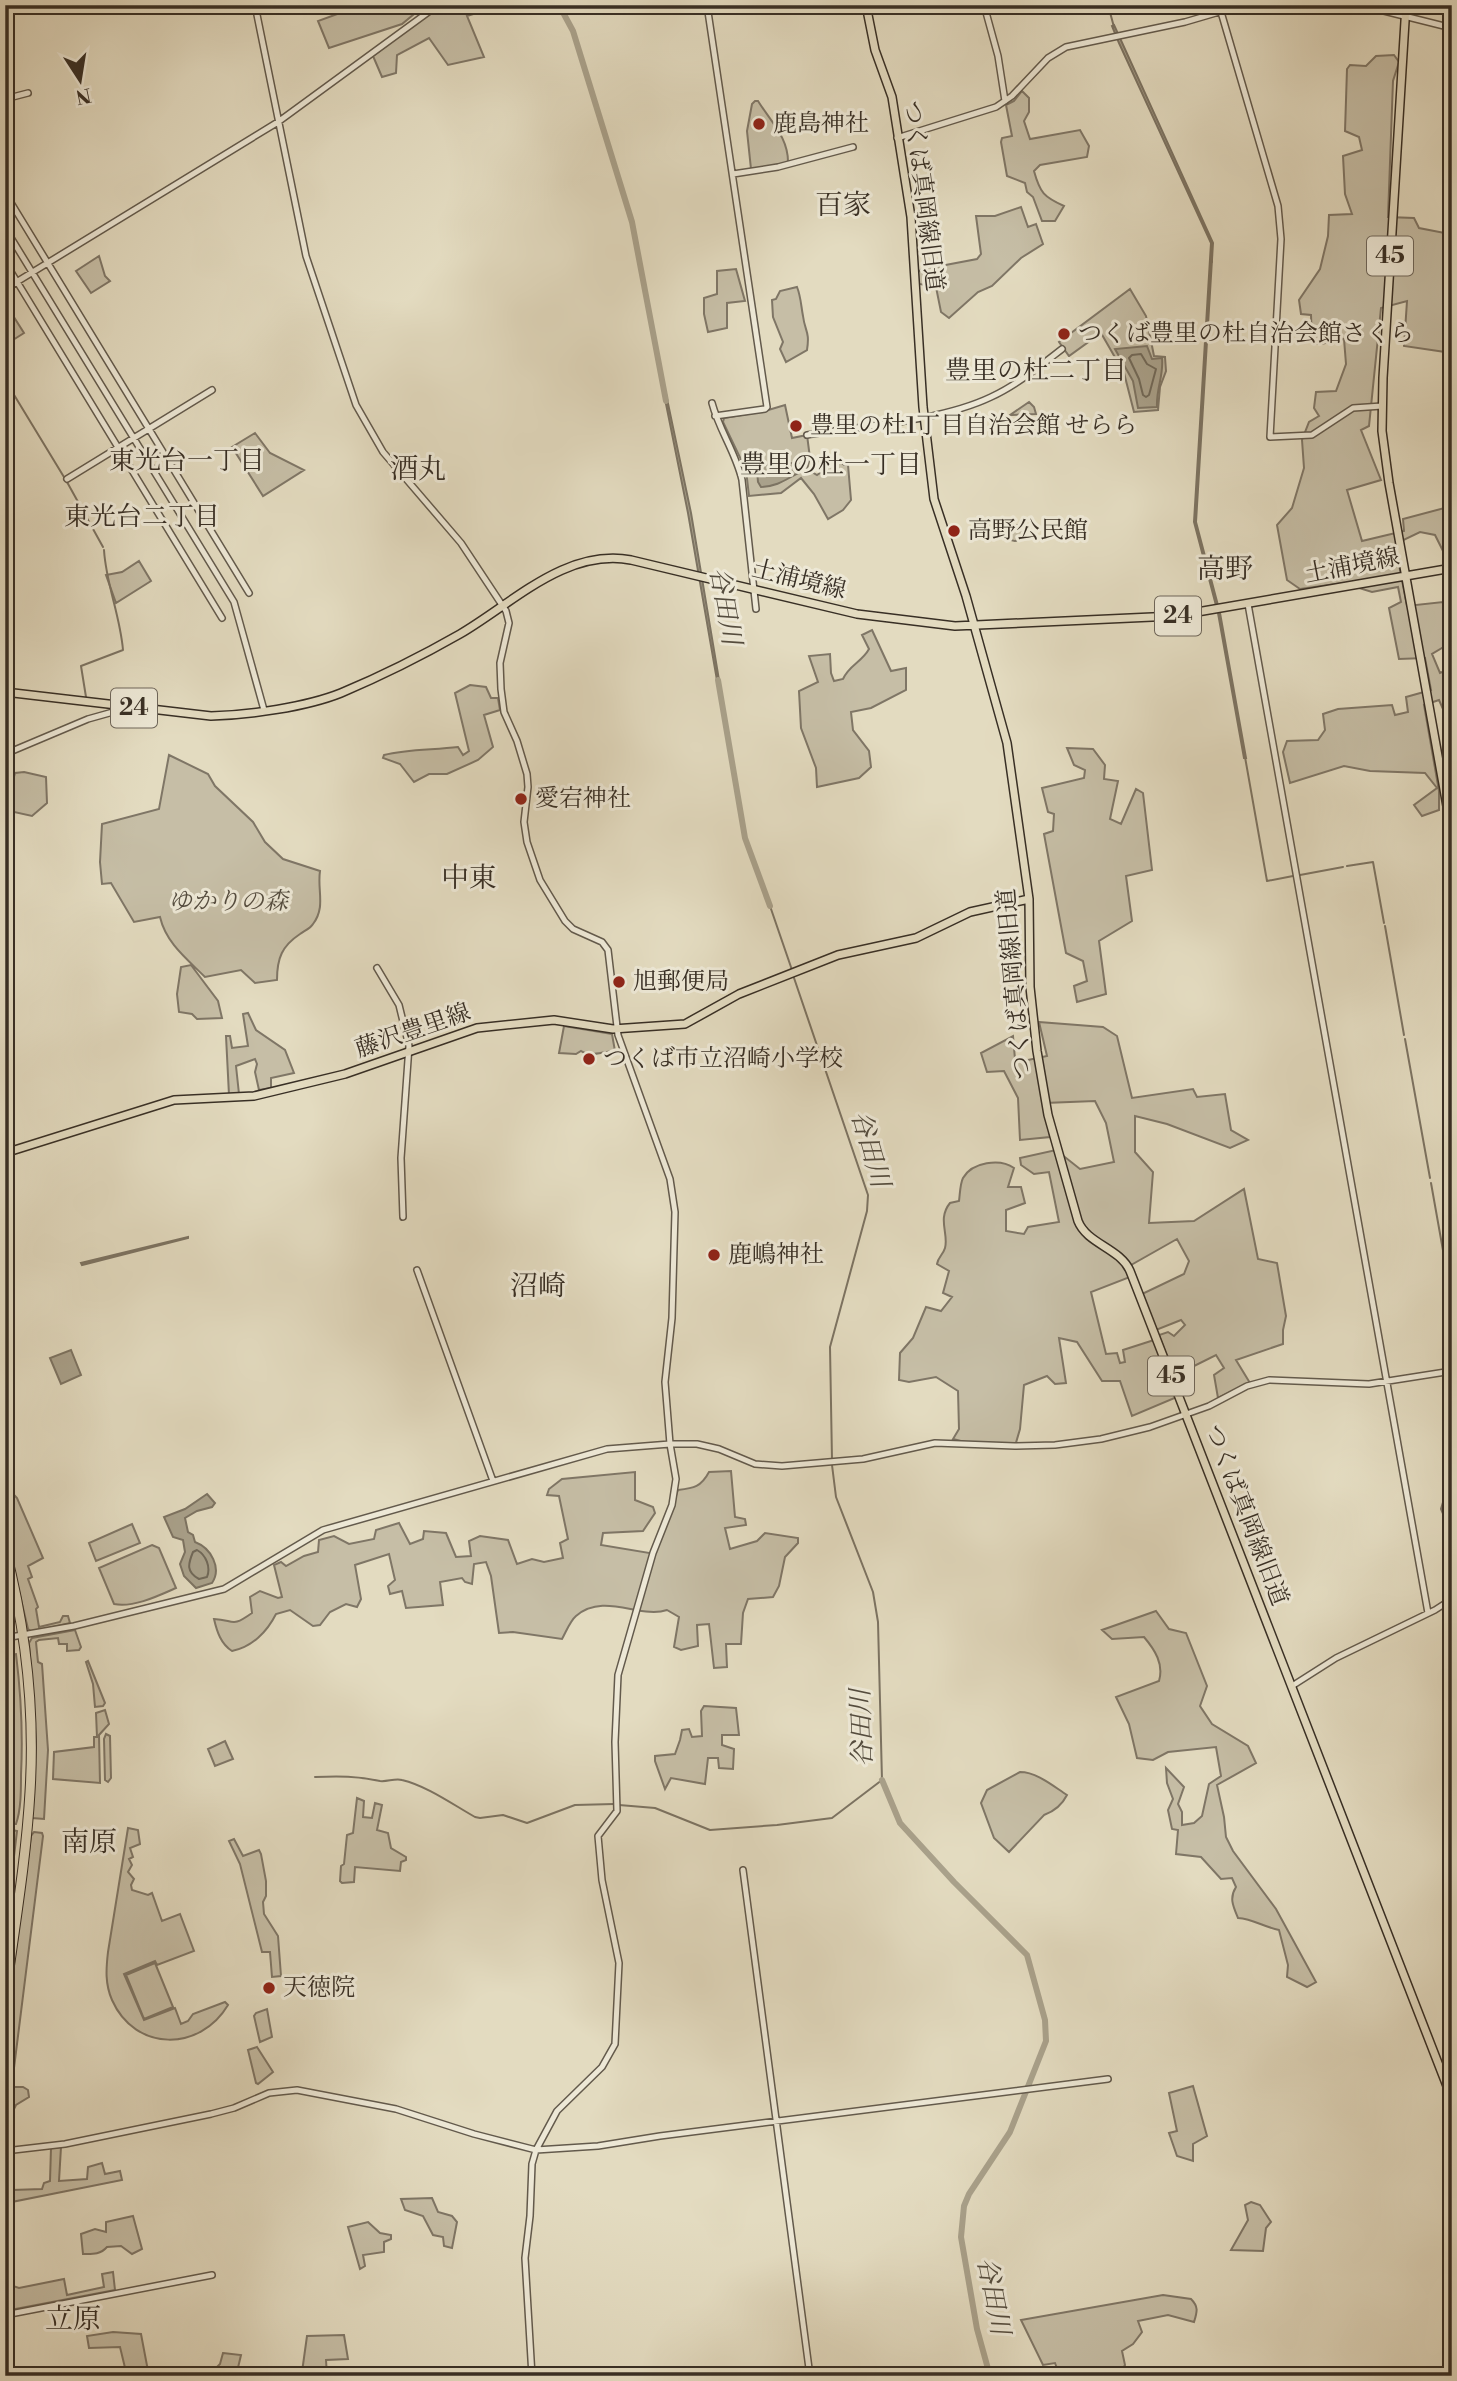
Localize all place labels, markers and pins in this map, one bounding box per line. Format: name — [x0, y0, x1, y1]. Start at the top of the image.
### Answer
place label: 鹿島神社 — [773, 109, 869, 139]
marker: 鹿島神社 — [751, 116, 767, 132]
place label: つくば豊里の杜自治会館さくら — [1078, 319, 1414, 349]
marker: つくば豊里の杜自治会館さくら — [1056, 326, 1072, 342]
place label: 豊里の杜1丁目自治会館 せらら — [810, 411, 1137, 441]
marker: 豊里の杜1丁目自治会館 せらら — [788, 418, 804, 434]
place label: 高野公民館 — [968, 516, 1088, 546]
marker: 高野公民館 — [946, 523, 962, 539]
place label: 愛宕神社 — [535, 784, 631, 814]
marker: 愛宕神社 — [513, 791, 529, 807]
place label: 旭郵便局 — [633, 967, 729, 997]
marker: 旭郵便局 — [611, 974, 627, 990]
place label: つくば市立沼崎小学校 — [603, 1044, 843, 1074]
marker: つくば市立沼崎小学校 — [581, 1051, 597, 1067]
place label: 鹿嶋神社 — [728, 1240, 824, 1270]
marker: 鹿嶋神社 — [706, 1247, 722, 1263]
place label: 天徳院 — [283, 1973, 355, 2003]
marker: 天徳院 — [261, 1980, 277, 1996]

